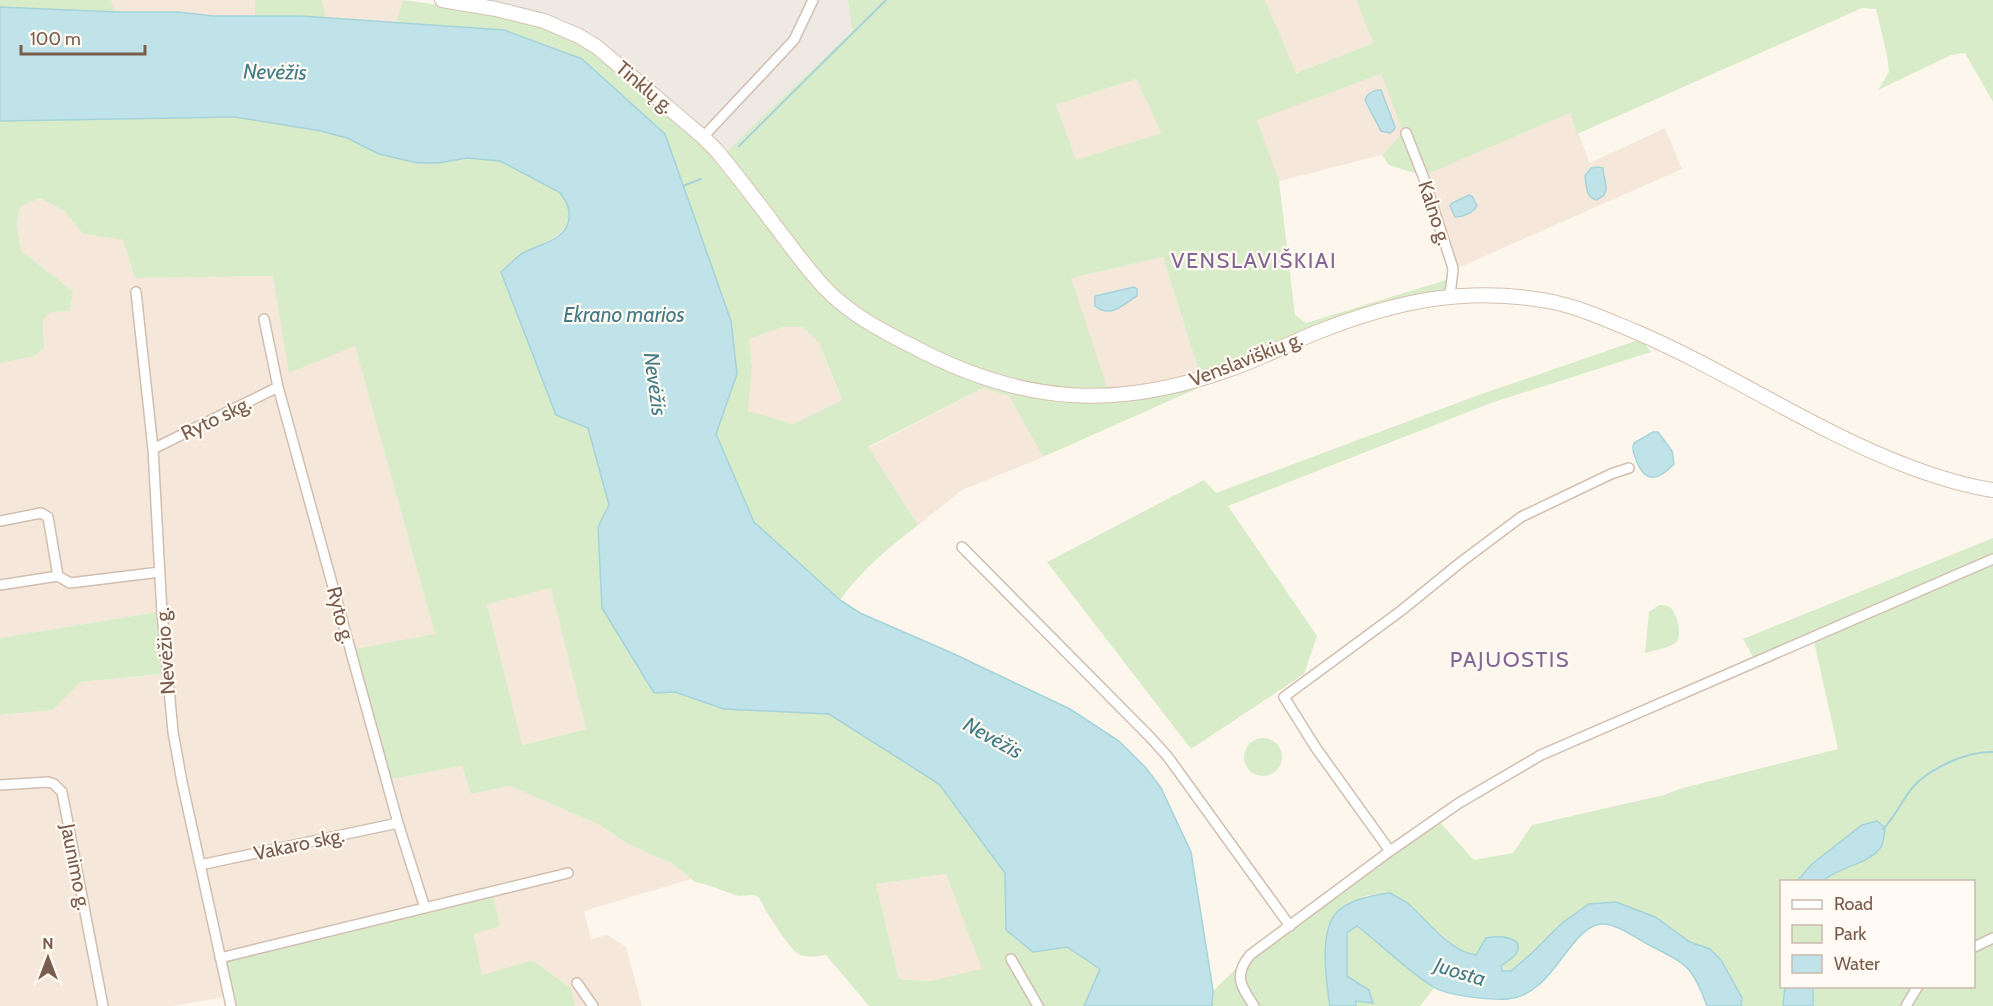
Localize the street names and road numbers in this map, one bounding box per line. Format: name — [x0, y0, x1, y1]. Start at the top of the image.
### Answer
street label: Tinklų g. — [611, 56, 679, 118]
street label: Kalno g. — [1413, 178, 1457, 248]
street label: Venslaviškių g. — [1186, 326, 1306, 392]
street label: Ryto skg. — [177, 391, 255, 445]
street label: Ryto g. — [322, 584, 360, 646]
street label: Nevėžio g. — [150, 607, 180, 695]
street label: Jaunimo g. — [56, 821, 96, 912]
street label: Vakaro skg. — [251, 823, 347, 865]

